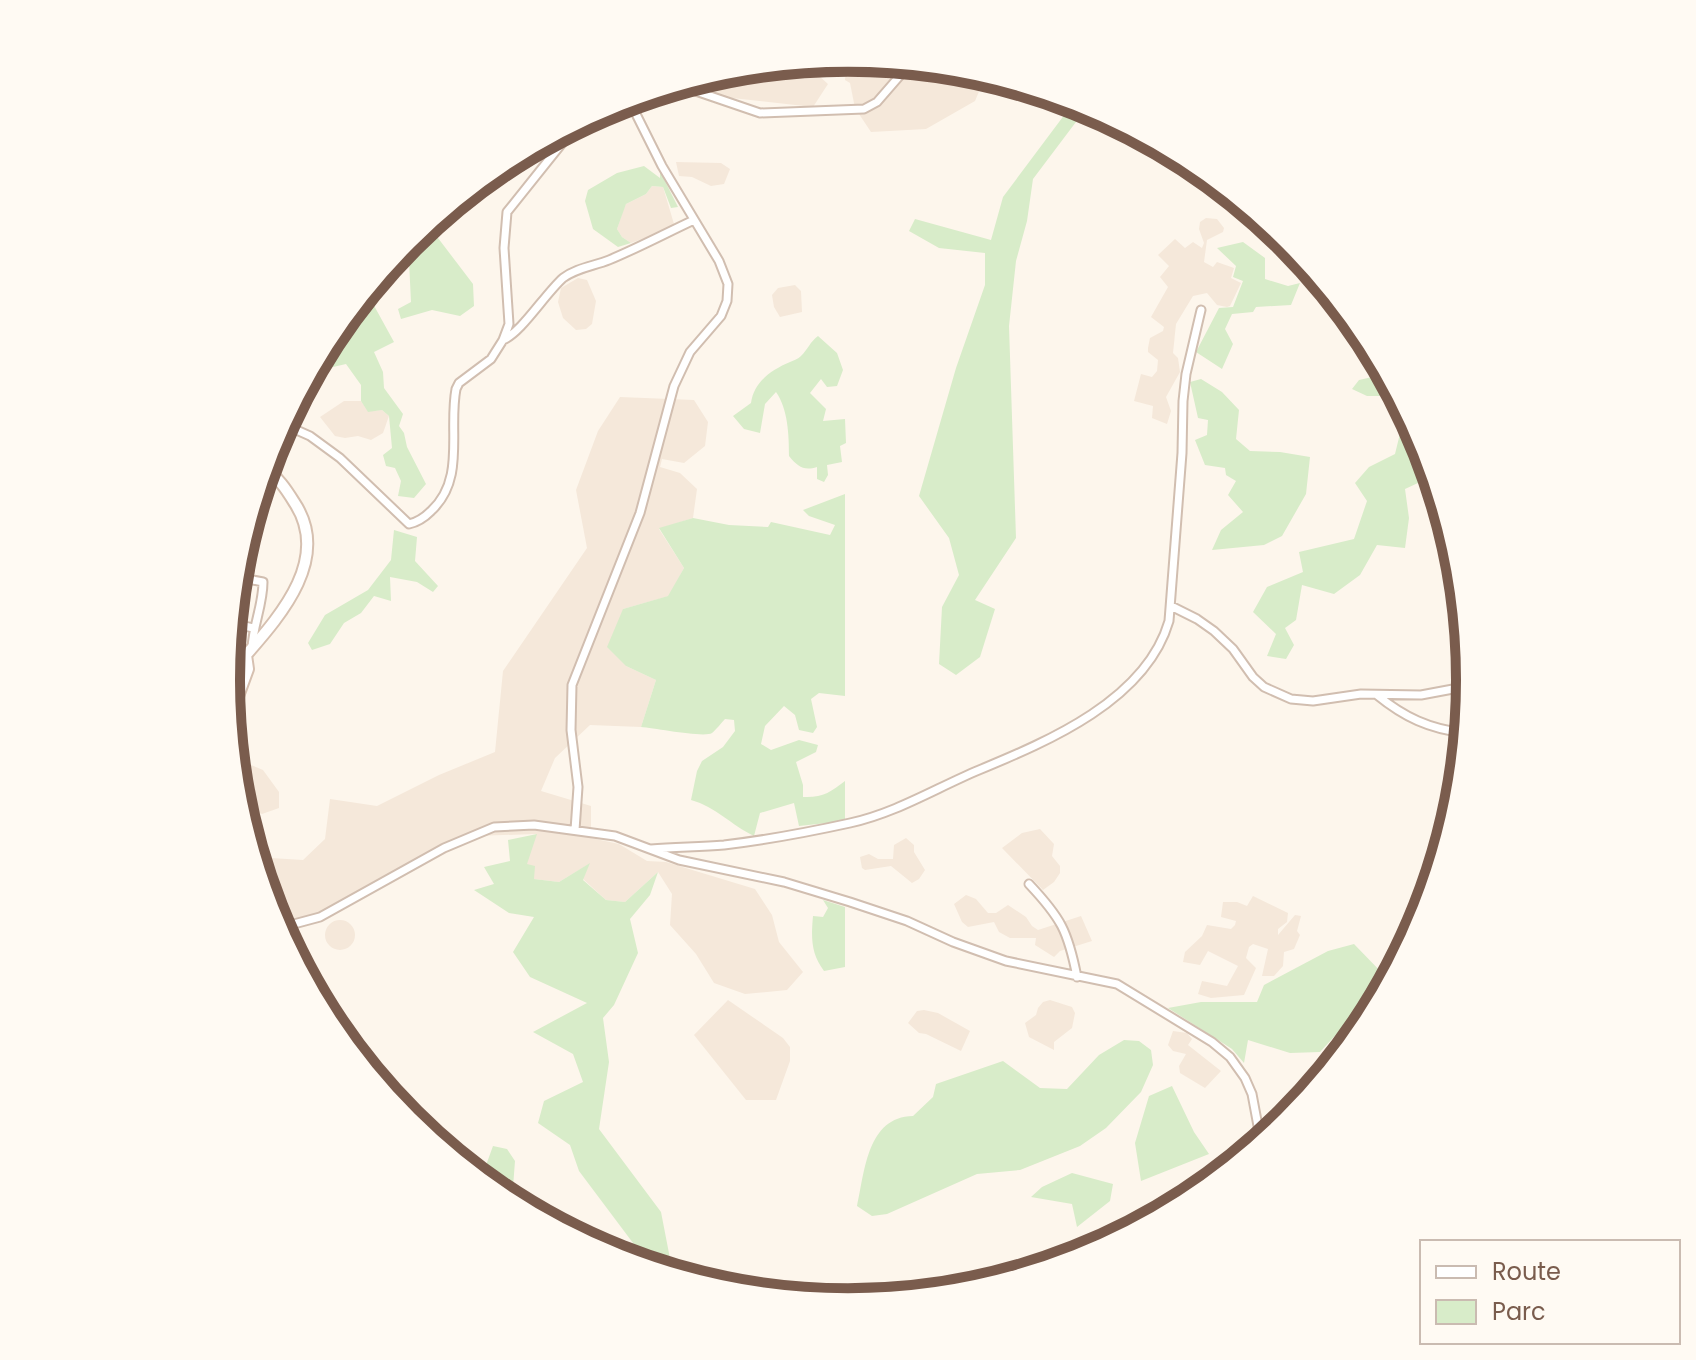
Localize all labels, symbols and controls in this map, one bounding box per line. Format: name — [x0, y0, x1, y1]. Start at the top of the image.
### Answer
legend — [1420, 1240, 1680, 1344]
text: Route — [1492, 1255, 1561, 1288]
text: Parc — [1492, 1295, 1546, 1328]

